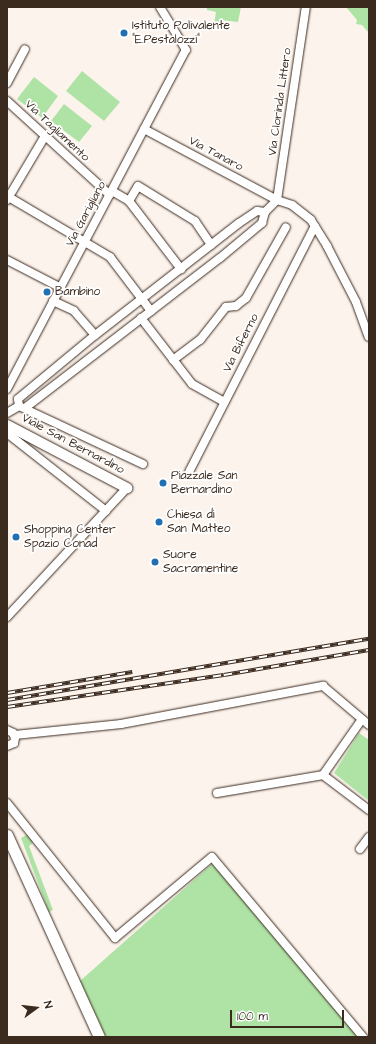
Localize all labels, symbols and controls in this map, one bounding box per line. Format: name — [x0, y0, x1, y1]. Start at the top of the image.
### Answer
place label: Istituto Polivalente "E.Pestalozzi" — [132, 19, 230, 47]
marker: Istituto Polivalente "E.Pestalozzi" — [119, 28, 129, 38]
street label: Via Clorinda Littero — [265, 47, 295, 157]
street label: Via Tagliamento — [22, 97, 92, 165]
street label: Via Tanaro — [186, 134, 246, 174]
street label: Via Garigliano — [63, 179, 109, 249]
place label: Bambino — [55, 285, 100, 299]
marker: Bambino — [42, 287, 52, 297]
street label: Via Biferno — [220, 311, 262, 375]
street label: Viale San Bernardino — [19, 411, 127, 477]
place label: Piazzale San Bernardino — [171, 469, 238, 497]
marker: Piazzale San Bernardino — [158, 478, 168, 488]
place label: Chiesa di San Matteo — [167, 508, 231, 536]
marker: Chiesa di San Matteo — [154, 517, 164, 527]
place label: Shopping Center Spazio Conad — [24, 523, 116, 551]
marker: Shopping Center Spazio Conad — [11, 532, 21, 542]
place label: Suore Sacramentine — [163, 548, 238, 576]
marker: Suore Sacramentine — [150, 557, 160, 567]
north arrow — [16, 988, 56, 1028]
text: N — [40, 999, 56, 1010]
scale bar — [232, 1002, 346, 1028]
text: 100 m — [237, 1008, 268, 1025]

